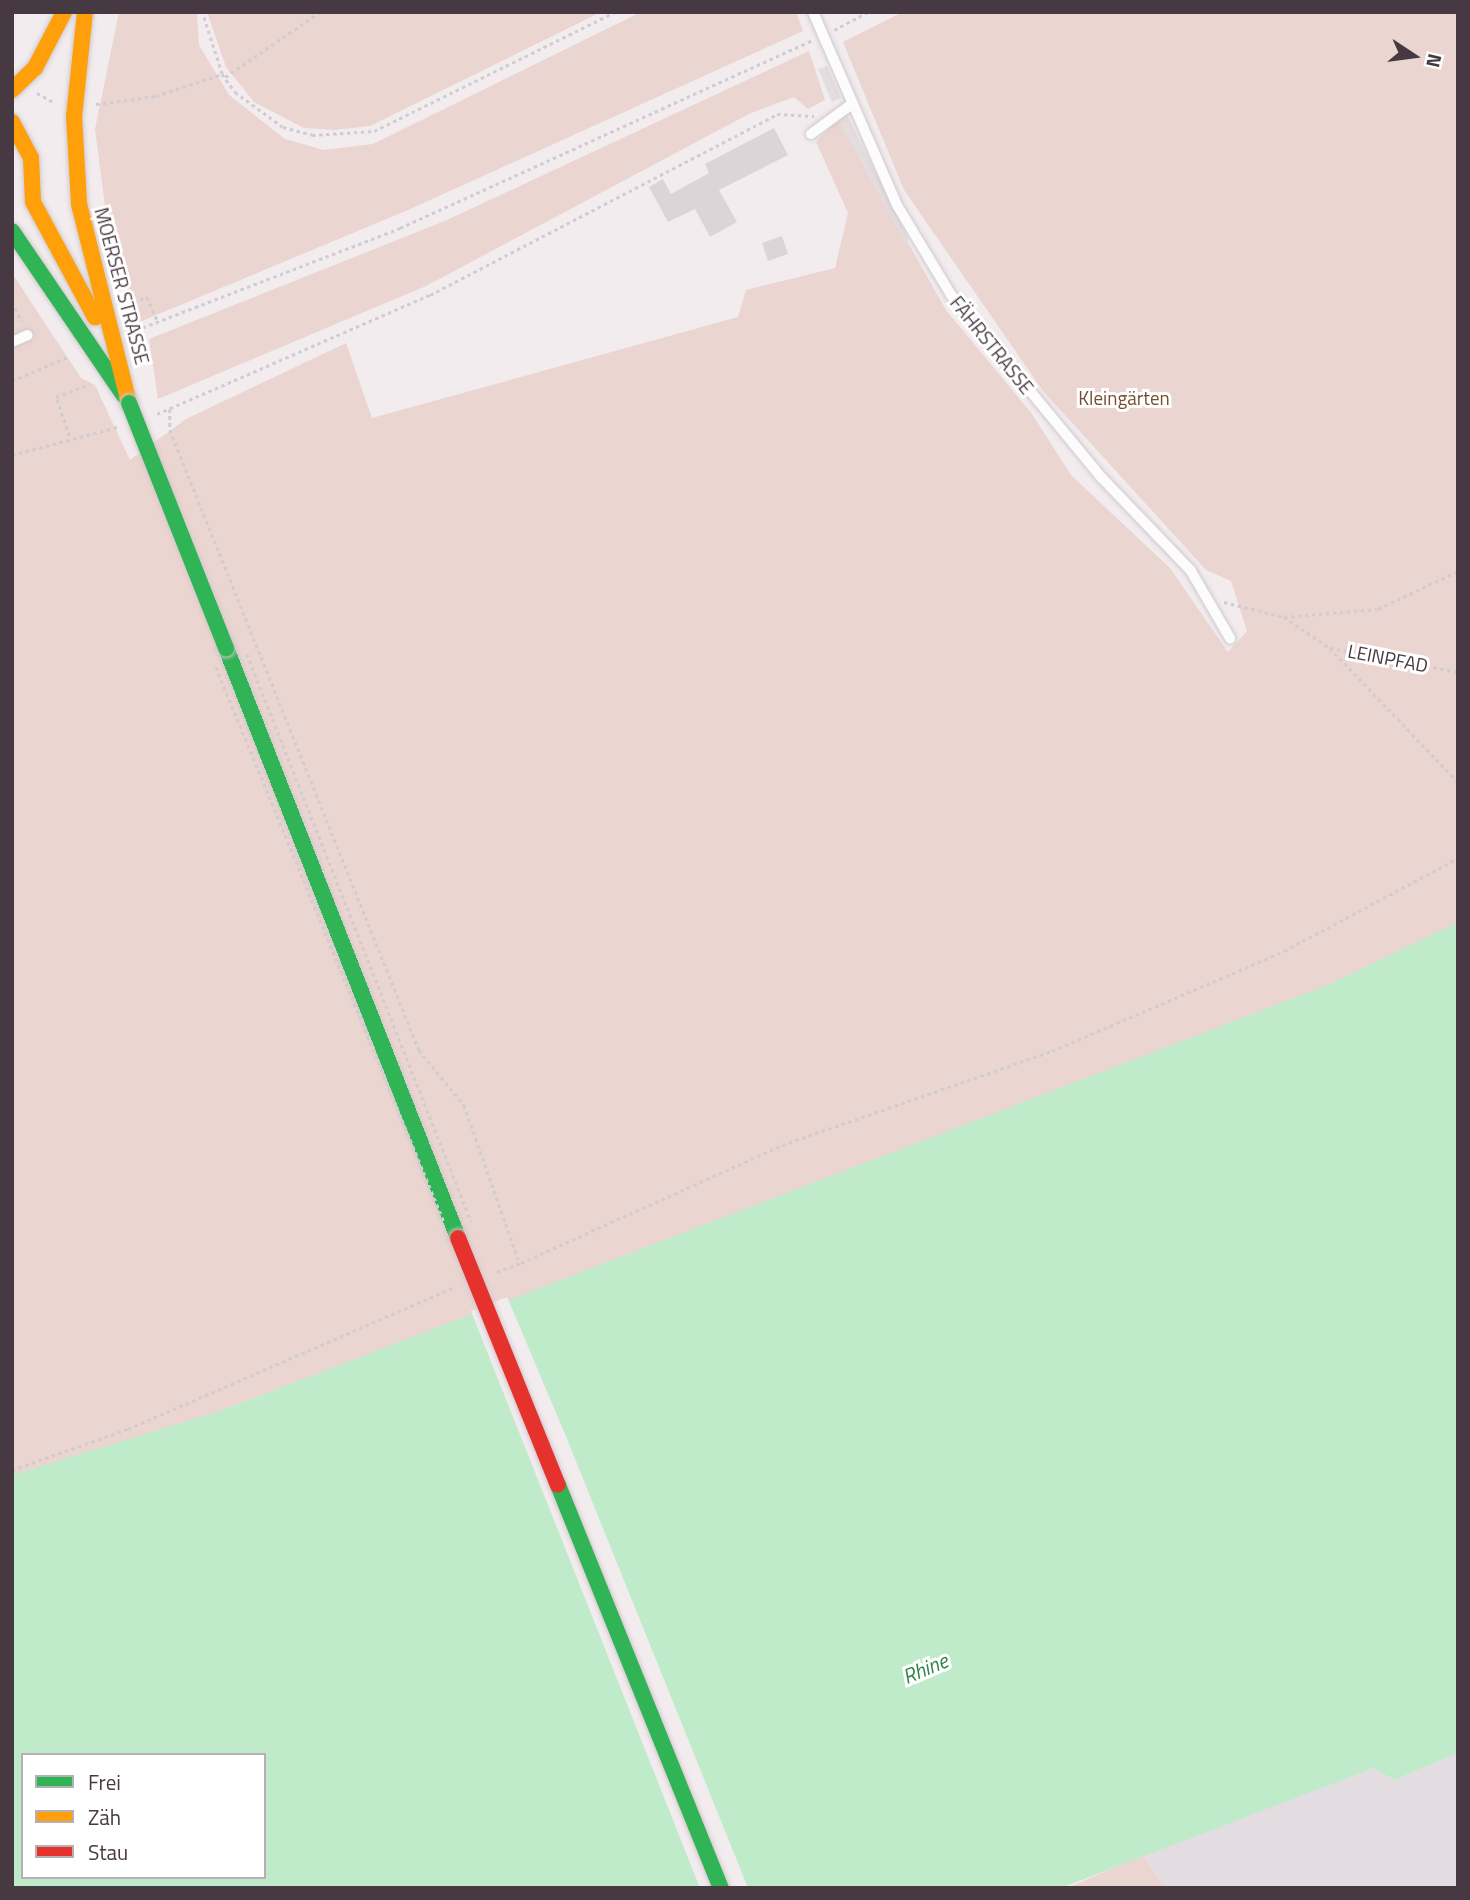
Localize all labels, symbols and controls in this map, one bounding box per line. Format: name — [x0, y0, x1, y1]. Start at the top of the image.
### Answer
north arrow — [1379, 21, 1449, 91]
text: N — [1419, 51, 1451, 71]
street label: MOERSER STRASSE — [90, 205, 154, 367]
street label: FÄHRSTRASSE — [946, 291, 1038, 399]
park label: Kleingärten — [1078, 387, 1170, 409]
street label: LEINPFAD — [1346, 639, 1430, 677]
water label: Rhine — [899, 1647, 951, 1689]
legend — [21, 1753, 266, 1879]
text: Frei — [88, 1766, 121, 1798]
text: Zäh — [88, 1801, 121, 1833]
text: Stau — [88, 1836, 128, 1868]

